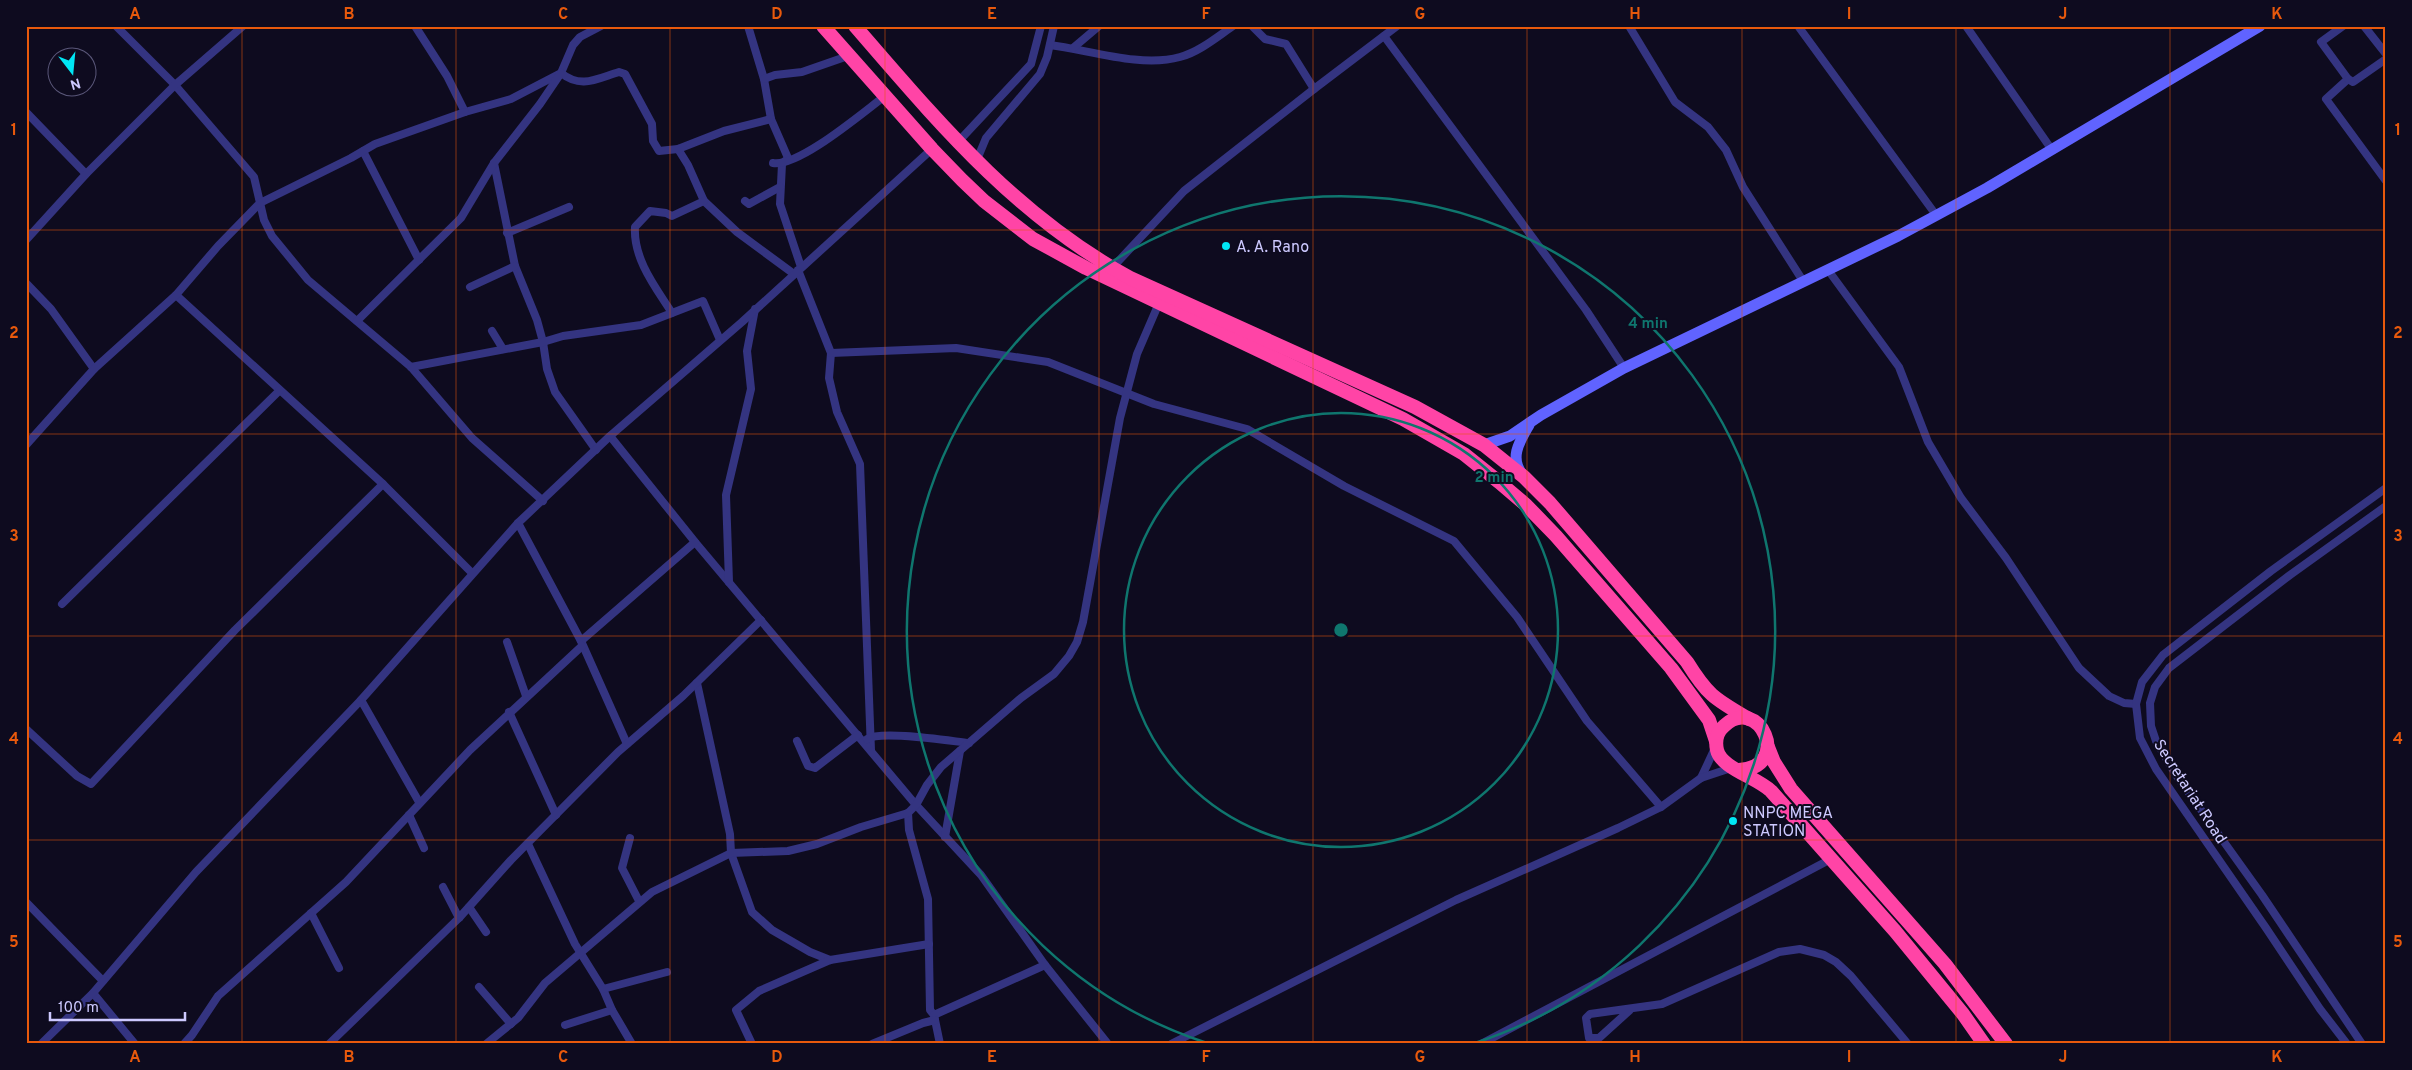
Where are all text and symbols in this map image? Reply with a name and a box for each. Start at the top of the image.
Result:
text: A [129,5,141,25]
text: B [343,5,355,25]
text: C [558,5,568,25]
text: D [771,5,783,25]
text: E [987,5,997,25]
text: F [1201,5,1211,25]
text: G [1415,5,1425,25]
text: H [1629,5,1641,25]
text: I [1847,5,1851,25]
text: J [2059,5,2067,25]
text: K [2271,5,2283,25]
north arrow [48,48,98,98]
text: N [68,73,82,93]
text: 1 [11,121,17,141]
text: 1 [2395,121,2401,141]
place label: A. A. Rano [1236,238,1309,258]
marker: A. A. Rano [1220,240,1232,252]
text: 4 min [1628,315,1668,334]
text: 2 [9,324,19,344]
text: 2 [2393,324,2403,344]
text: 2 min [1474,469,1514,488]
text: 3 [9,527,19,547]
text: 3 [2393,527,2403,547]
centre of rings [1332,621,1350,639]
text: 4 [9,730,19,750]
text: 4 [2393,730,2403,750]
street label: Secretariat Road [2148,736,2230,848]
place label: NNPC MEGA STATION [1743,804,1833,842]
marker: NNPC MEGA STATION [1727,815,1739,827]
text: 5 [9,933,19,953]
text: 5 [2393,933,2403,953]
scale bar [50,990,185,1022]
text: 100 m [58,999,99,1018]
text: A [129,1048,141,1068]
text: B [343,1048,355,1068]
text: C [558,1048,568,1068]
text: D [771,1048,783,1068]
text: E [987,1048,997,1068]
text: F [1201,1048,1211,1068]
text: G [1415,1048,1425,1068]
text: H [1629,1048,1641,1068]
text: I [1847,1048,1851,1068]
text: J [2059,1048,2067,1068]
text: K [2271,1048,2283,1068]

